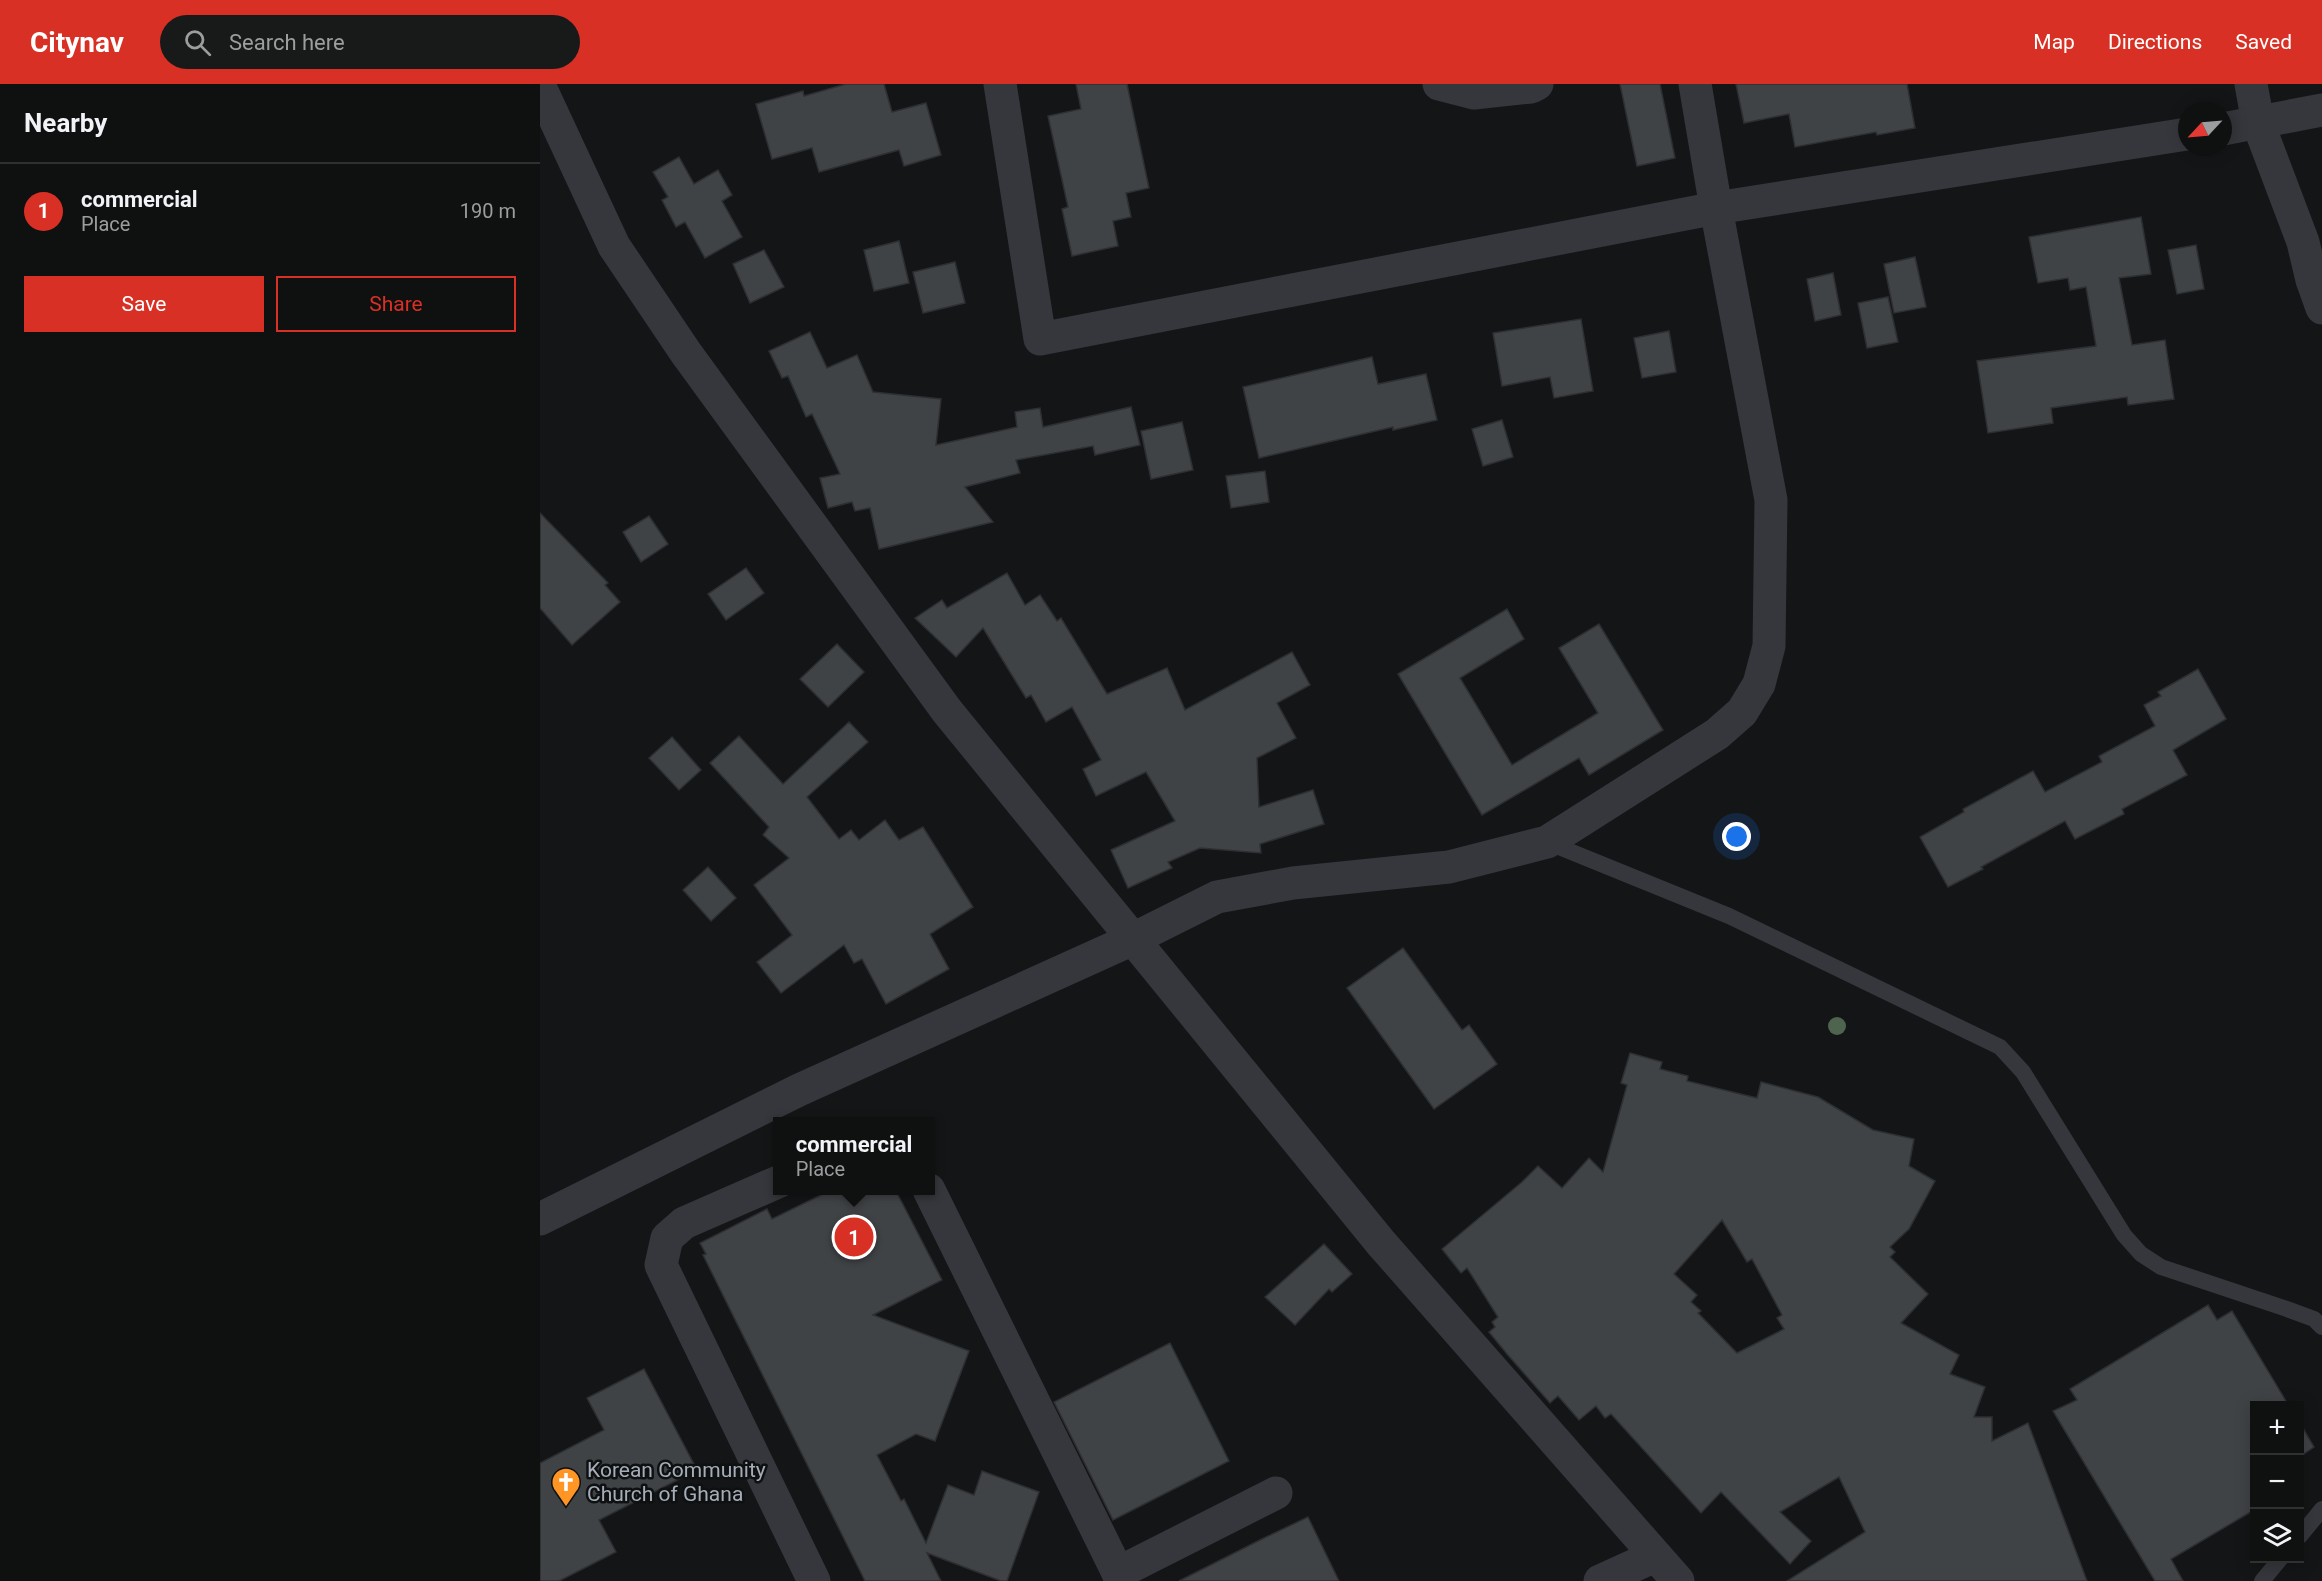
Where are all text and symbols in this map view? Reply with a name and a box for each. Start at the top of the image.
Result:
search box [160,15,580,69]
text: Citynav [30,26,124,59]
icon: search [181,26,214,59]
text: Search here [229,30,345,55]
text: Map [2033,30,2075,54]
text: Directions [2108,30,2202,54]
text: Saved [2235,30,2292,54]
north arrow [2178,102,2232,156]
text: Nearby [24,108,107,138]
text: commercial [81,187,198,212]
text: 1 [38,199,49,223]
text: 190 m [460,199,516,223]
text: Place [81,212,130,236]
button: Save [24,276,264,332]
button: Share [276,276,516,332]
your location [1722,822,1751,851]
popup [773,1117,935,1195]
text: commercial [796,1132,912,1157]
text: Place [796,1157,845,1181]
pin: 1 [834,1214,874,1260]
map controls [2250,1401,2304,1563]
button: + [2250,1401,2304,1455]
button: − [2250,1455,2304,1509]
place label: Korean Community Church of Ghana [587,1458,766,1506]
church icon: Korean Community Church of Ghana [550,1466,582,1508]
button: layers [2250,1509,2304,1563]

